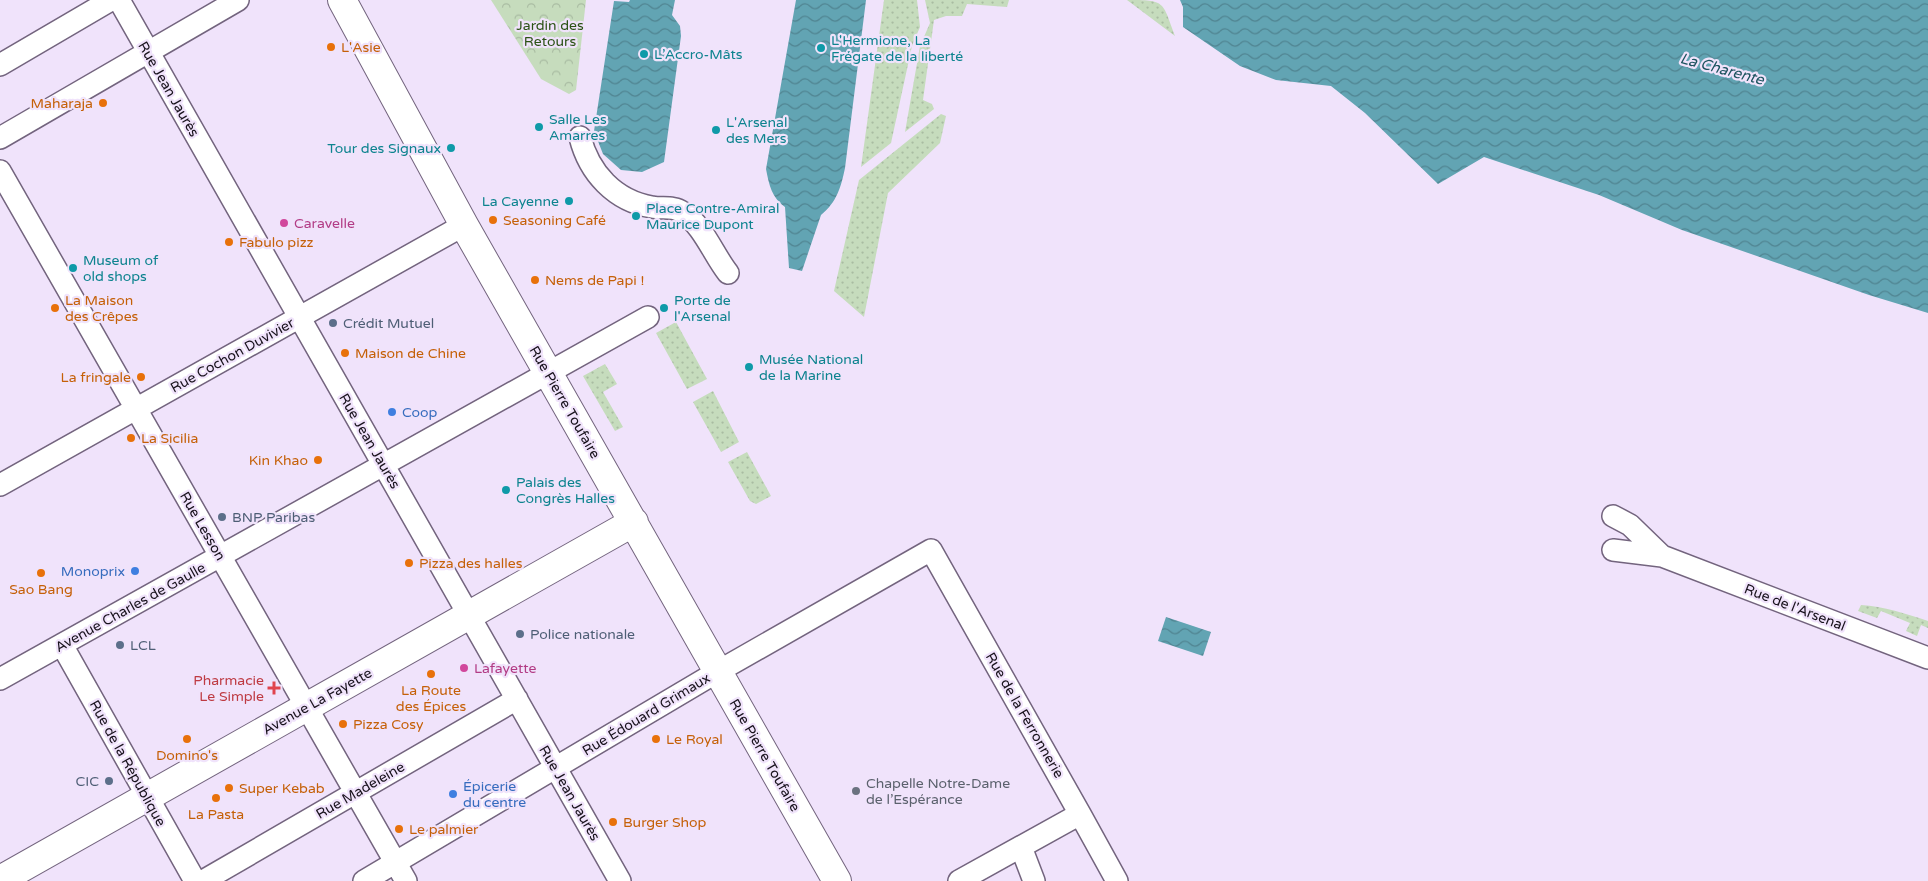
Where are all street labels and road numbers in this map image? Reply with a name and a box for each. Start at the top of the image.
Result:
street label: Rue Jean Jaurès [134,39,203,140]
street label: Rue Cochon Duvivier [167,314,298,397]
street label: Rue Pierre Toufaire [525,343,604,462]
street label: Rue Jean Jaurès [335,391,404,492]
street label: Rue Lesson [176,489,229,564]
street label: Avenue Charles de Gaulle [52,559,208,656]
street label: Rue de l'Arsenal [1742,580,1848,635]
street label: Rue de la Ferronnerie [982,649,1067,781]
street label: Avenue La Fayette [260,664,375,739]
street label: Rue Édouard Grimaux [579,669,713,759]
street label: Rue Pierre Toufaire [725,696,804,815]
street label: Rue de la République [86,697,169,829]
street label: Rue Jean Jaurès [535,743,604,844]
street label: Rue Madeleine [313,758,408,823]

